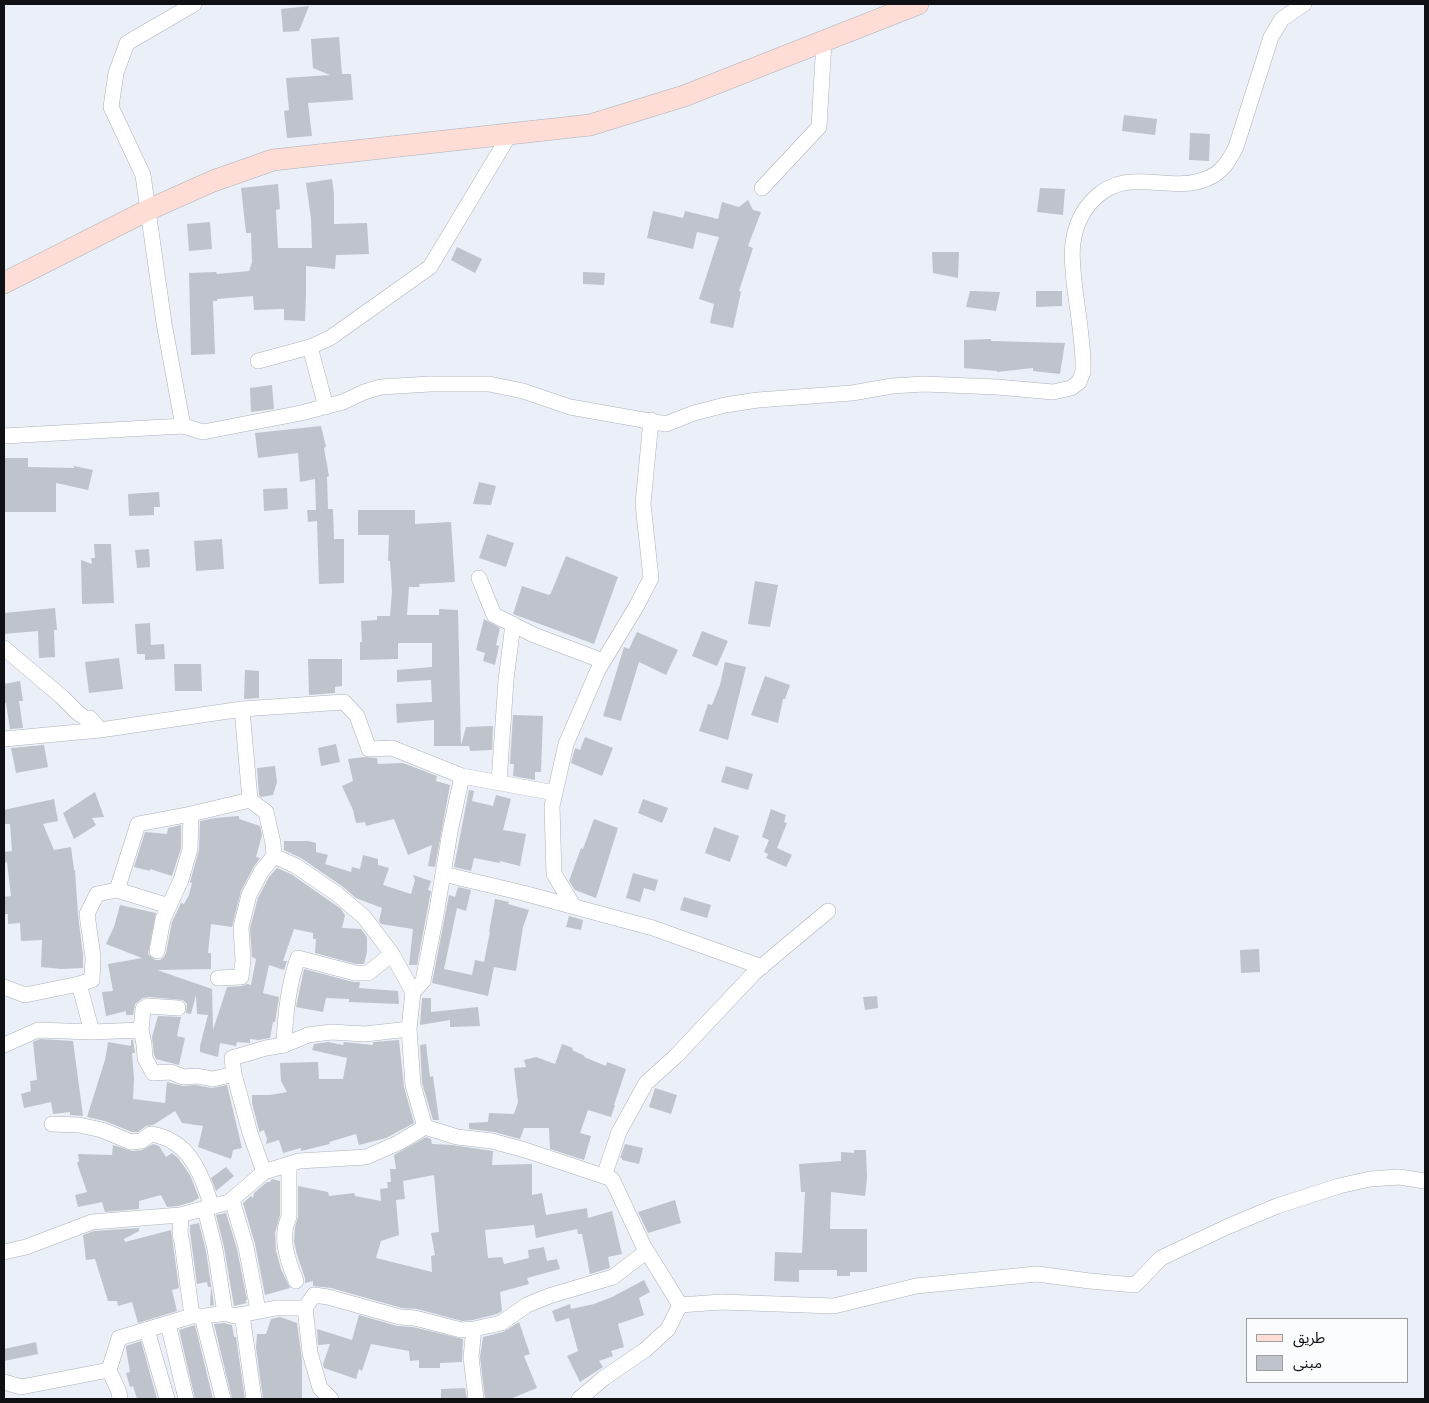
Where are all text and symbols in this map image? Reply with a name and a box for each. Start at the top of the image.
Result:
legend [1246,1318,1409,1383]
text: طريق [1293,1328,1325,1346]
text: مبنى [1293,1353,1322,1371]

